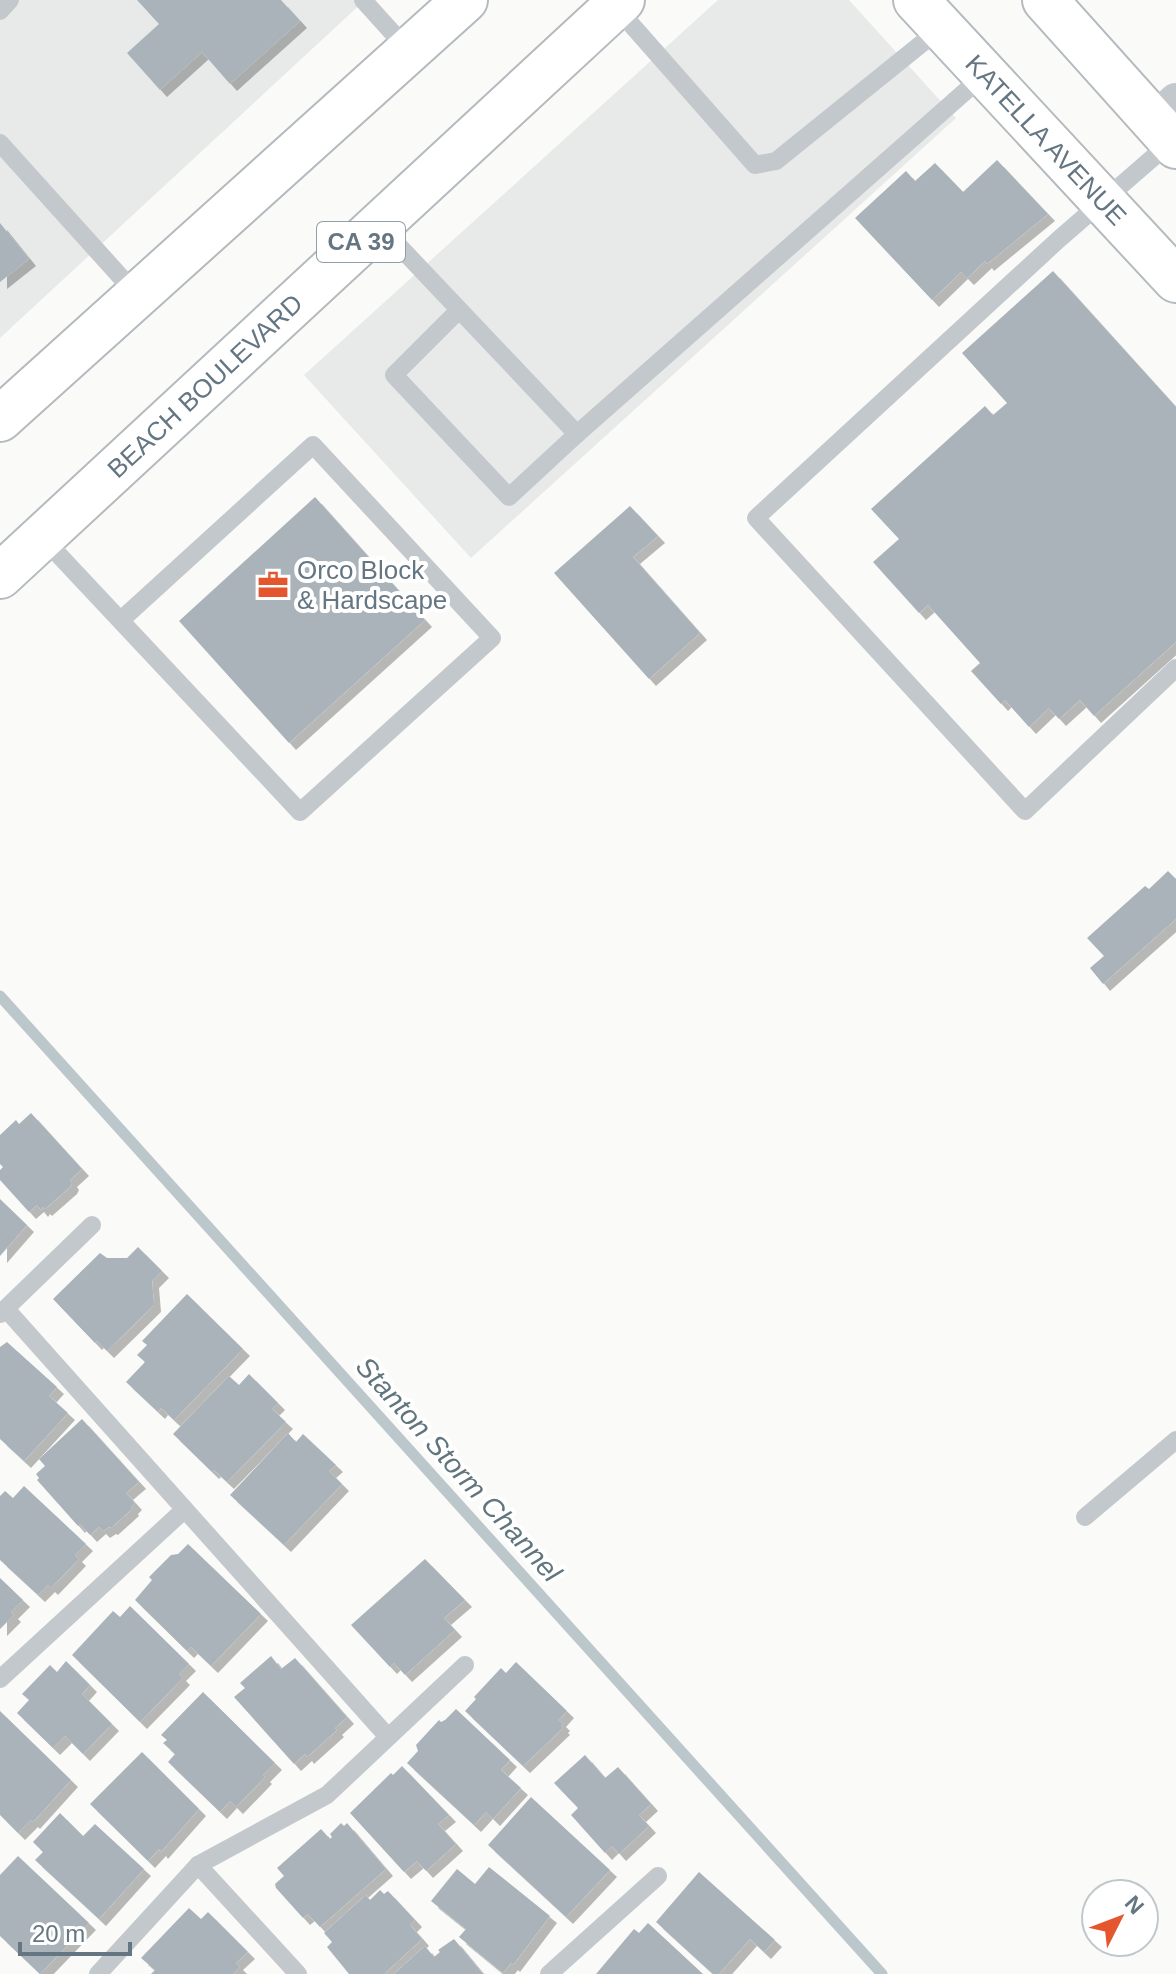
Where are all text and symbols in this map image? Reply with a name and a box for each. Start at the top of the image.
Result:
street label: KATELLA AVENUE [959,49,1133,231]
road number: CA 39 [317,222,405,262]
street label: BEACH BOULEVARD [101,288,309,484]
place label: Orco Block & Hardscape [297,555,447,615]
office icon: Orco Block & Hardscape [256,568,290,602]
water label: Stanton Storm Channel [350,1351,568,1588]
north arrow [1080,1878,1160,1958]
text: N [1120,1891,1149,1919]
scale bar [20,1906,130,1956]
text: 20 m [32,1920,85,1947]

